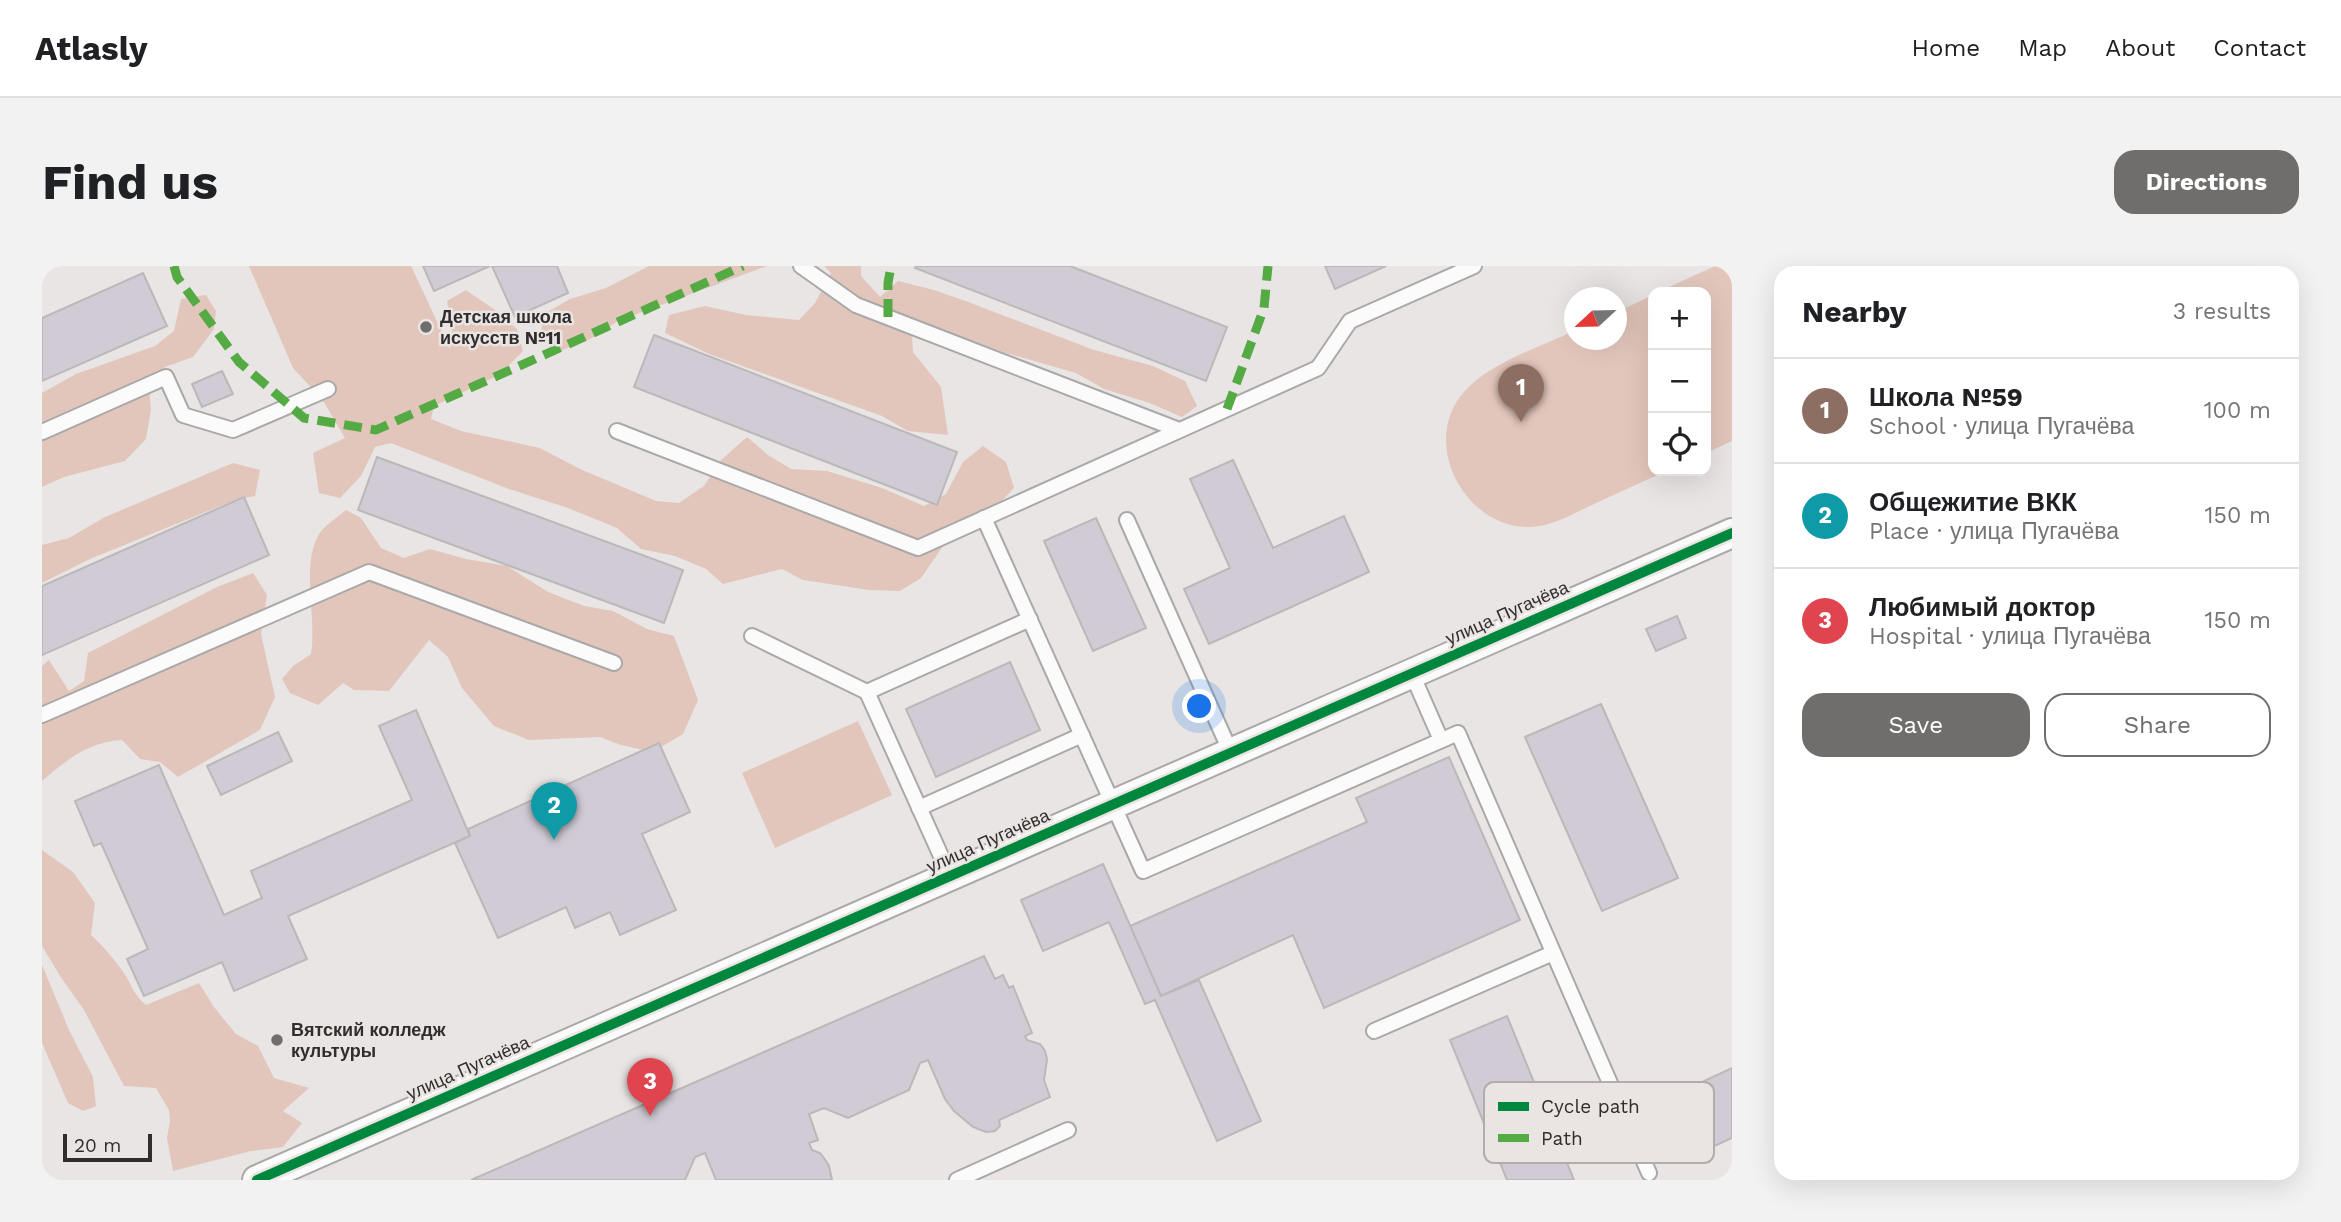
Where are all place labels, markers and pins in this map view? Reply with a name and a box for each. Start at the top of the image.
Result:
place label: Детская школа искусств №11 [440,306,573,348]
marker: Детская школа искусств №11 [418,319,434,335]
pin: 1 [1498,364,1544,422]
pin: 2 [531,782,577,840]
place label: Вятский колледж культуры [291,1019,446,1061]
marker: Вятский колледж культуры [269,1032,285,1048]
pin: 3 [627,1058,673,1116]

